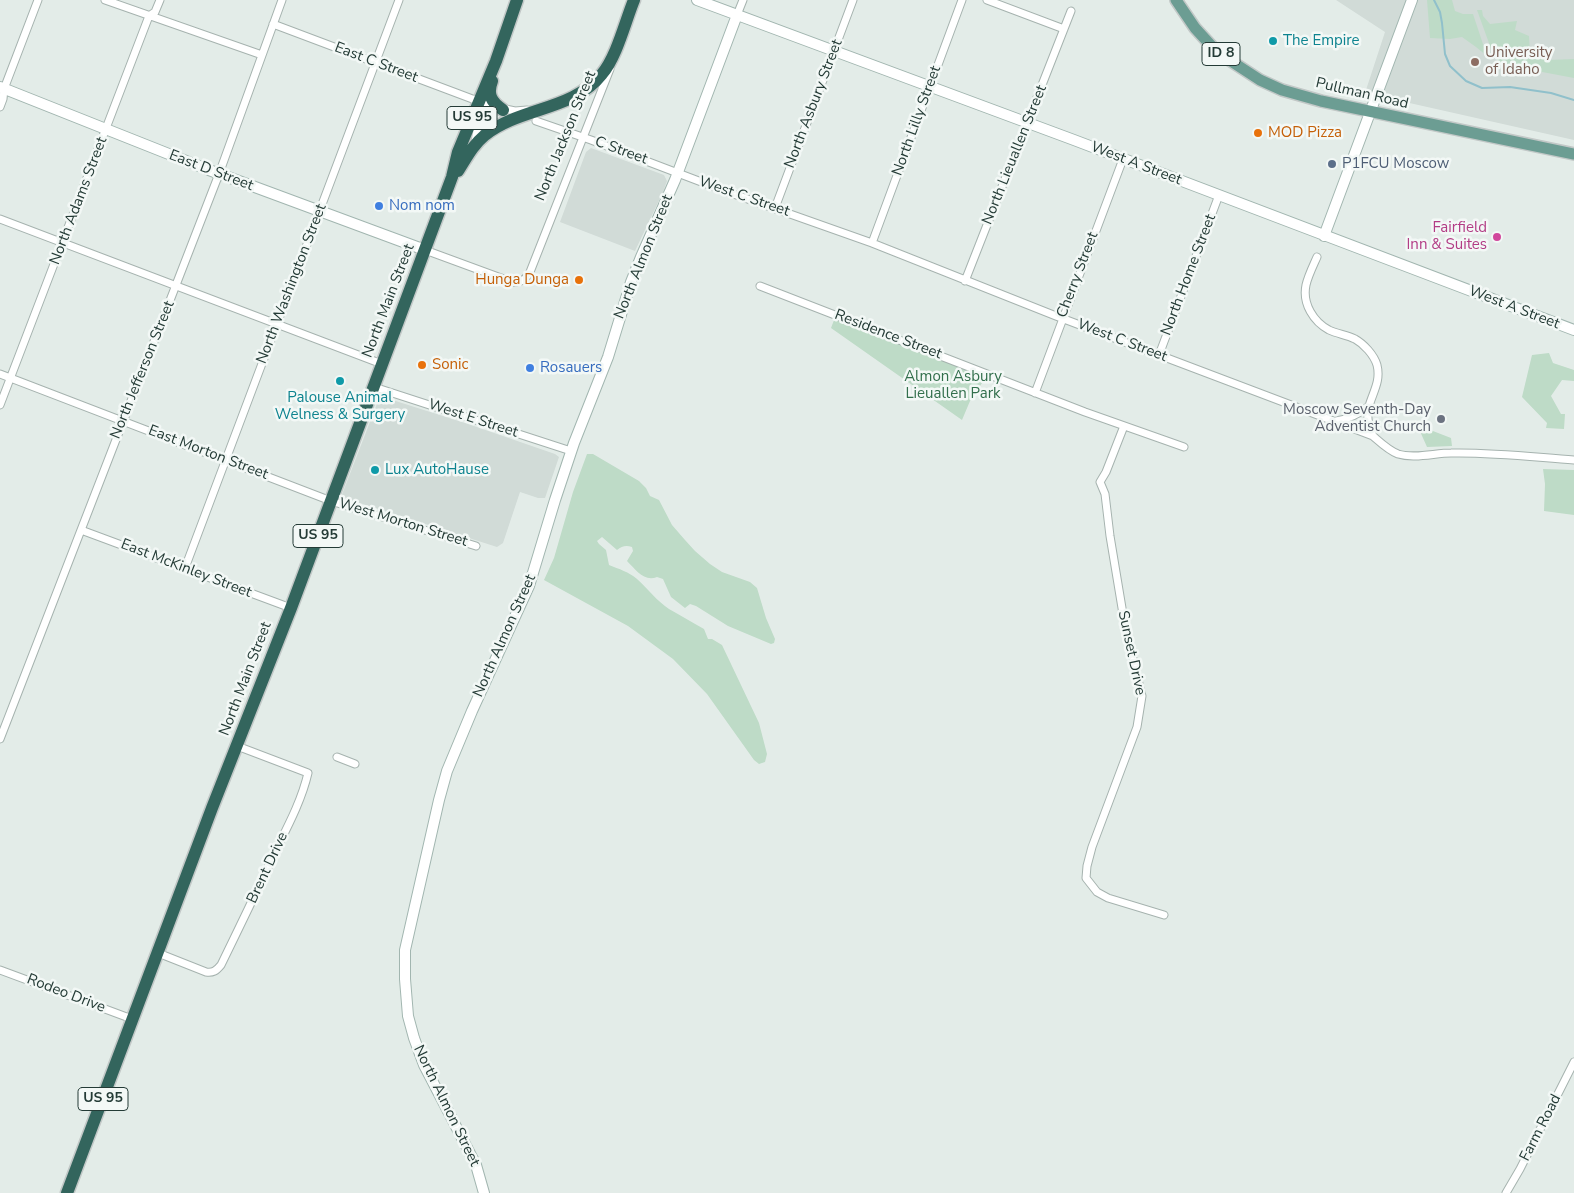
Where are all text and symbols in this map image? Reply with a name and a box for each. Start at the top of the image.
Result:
place label: The Empire [1283,32,1359,50]
marker: The Empire [1267,35,1279,47]
street label: North Asbury Street [781,37,847,171]
street label: East C Street [332,39,420,87]
road number: ID 8 [1202,42,1240,66]
place label: University of Idaho [1485,44,1553,79]
marker: University of Idaho [1469,56,1481,68]
street label: North Lilly Street [889,64,945,178]
street label: North Jackson Street [532,68,600,204]
street label: Pullman Road [1314,75,1410,113]
street label: North Lieuallen Street [979,83,1051,227]
road number: US 95 [447,106,497,130]
place label: MOD Pizza [1268,124,1342,142]
marker: MOD Pizza [1252,127,1264,139]
street label: C Street [592,133,650,169]
street label: North Adams Street [46,135,112,267]
street label: West A Street [1088,138,1184,190]
street label: East D Street [166,147,256,195]
place label: P1FCU Moscow [1342,155,1449,173]
marker: P1FCU Moscow [1326,158,1338,170]
street label: West C Street [696,173,792,221]
street label: North Almon Street [611,192,677,322]
place label: Nom nom [389,197,455,215]
marker: Nom nom [373,200,385,212]
street label: North Washington Street [253,202,331,366]
street label: North Home Street [1158,212,1220,338]
place label: Fairfield Inn & Suites [1407,219,1487,254]
street label: Cherry Street [1053,230,1103,320]
marker: Fairfield Inn & Suites [1491,231,1503,243]
street label: North Main Street [359,242,419,360]
place label: Hunga Dunga [475,271,569,289]
marker: Hunga Dunga [573,274,585,286]
street label: West A Street [1466,282,1562,334]
street label: North Jefferson Street [107,298,179,442]
street label: Residence Street [832,306,944,364]
street label: West C Street [1075,316,1169,366]
place label: Sonic [432,356,469,374]
marker: Sonic [416,359,428,371]
place label: Rosauers [540,359,602,377]
marker: Rosauers [524,362,536,374]
park label: Almon Asbury Lieuallen Park [904,368,1002,403]
marker: Palouse Animal Welness & Surgery [334,375,346,387]
place label: Palouse Animal Welness & Surgery [275,389,405,424]
street label: West E Street [426,396,520,442]
place label: Moscow Seventh-Day Adventist Church [1283,401,1431,436]
marker: Moscow Seventh-Day Adventist Church [1435,413,1447,425]
street label: East Morton Street [146,422,270,484]
place label: Lux AutoHause [385,461,489,479]
marker: Lux AutoHause [369,464,381,476]
street label: West Morton Street [336,495,470,551]
road number: US 95 [293,524,343,548]
street label: East McKinley Street [118,536,254,602]
street label: North Almon Street [470,572,540,700]
street label: Sunset Drive [1113,609,1149,697]
street label: North Main Street [216,620,276,738]
street label: Brent Drive [244,829,292,907]
street label: Rodeo Drive [24,971,108,1017]
street label: North Almon Street [409,1042,483,1170]
road number: US 95 [78,1088,128,1110]
street label: Farm Road [1516,1091,1566,1165]

